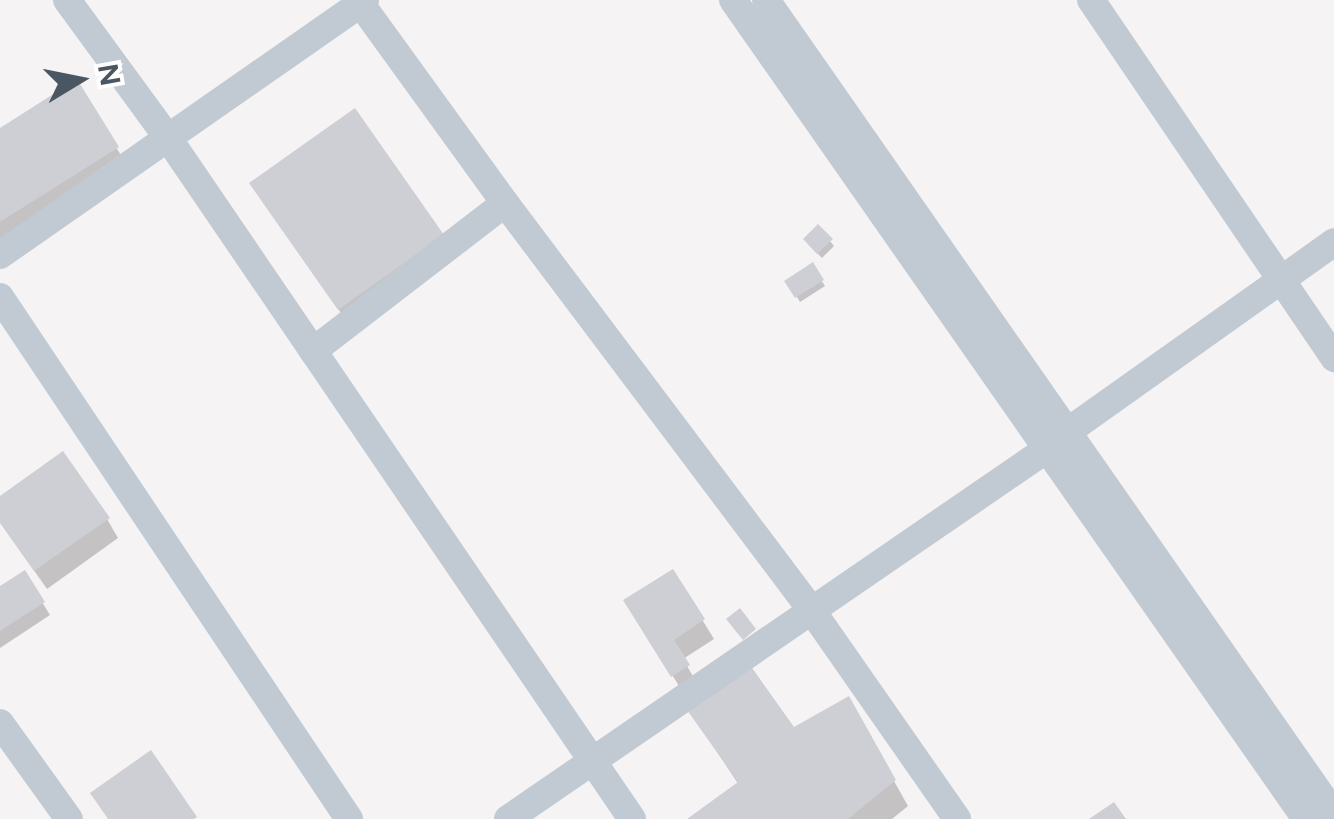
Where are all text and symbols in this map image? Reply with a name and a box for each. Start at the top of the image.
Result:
north arrow [30,30,130,130]
text: N [91,61,128,88]

